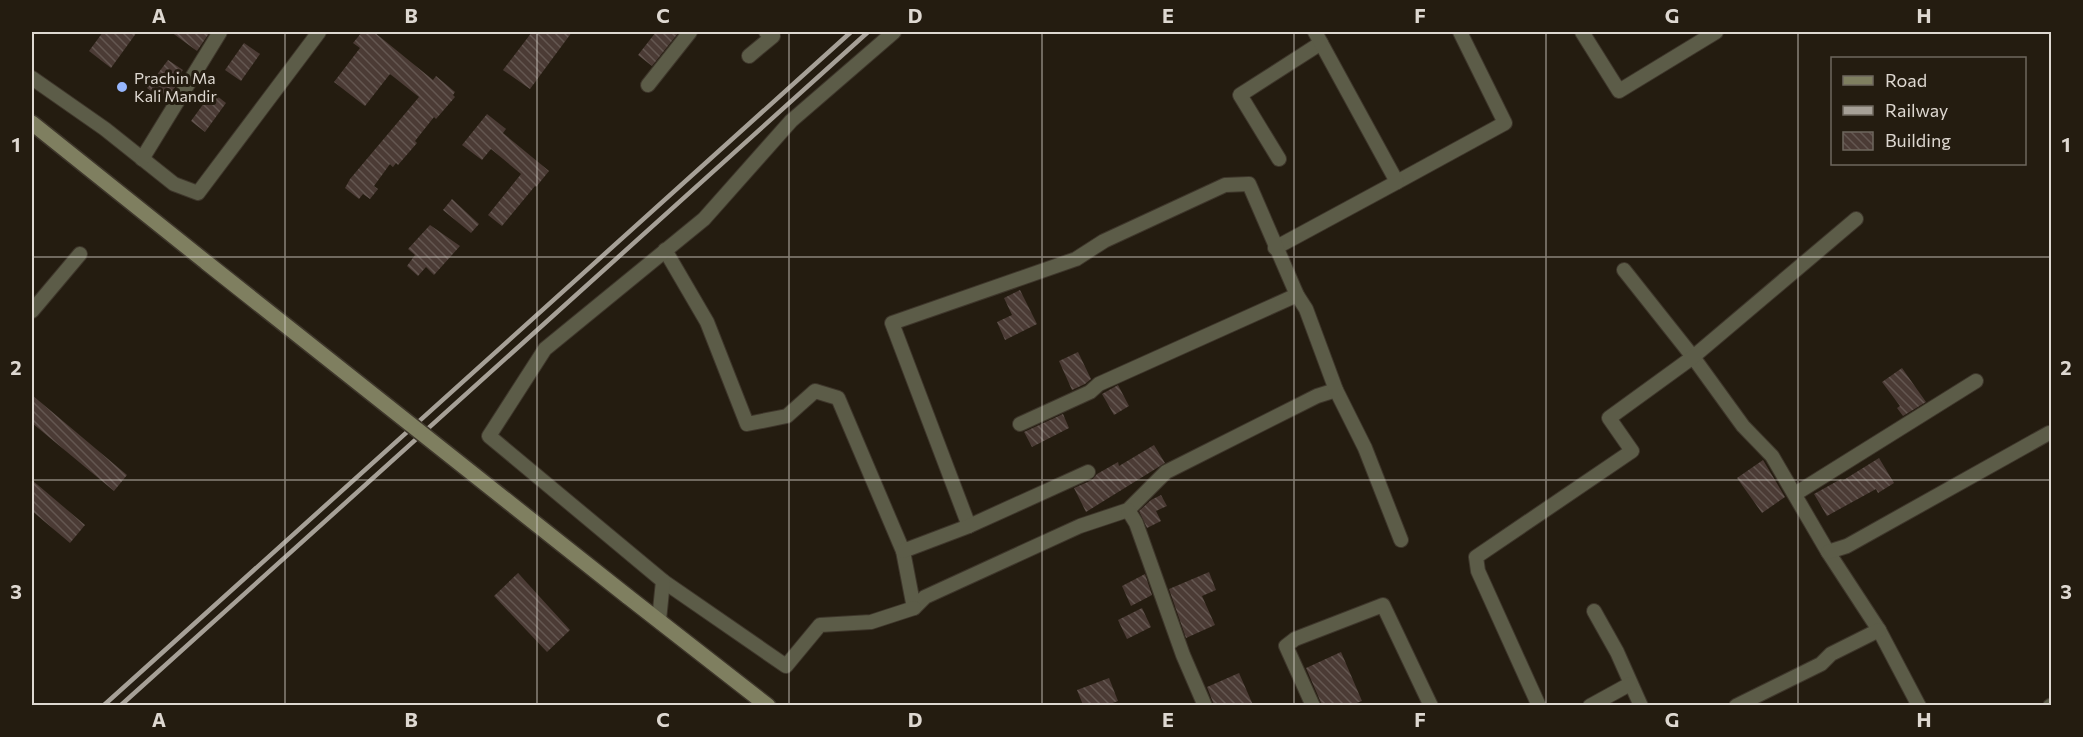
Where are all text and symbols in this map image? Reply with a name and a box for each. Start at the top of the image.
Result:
text: A [152,3,166,27]
text: B [404,3,418,27]
text: C [656,3,670,27]
text: D [908,3,922,27]
text: E [1162,3,1174,27]
text: F [1414,3,1426,27]
text: G [1665,3,1679,27]
text: H [1917,3,1932,27]
legend [1831,57,2026,165]
place label: Prachin Ma Kali Mandir [134,68,217,105]
text: Road [1885,69,1927,91]
marker: Prachin Ma Kali Mandir [115,80,129,94]
text: Railway [1885,99,1948,121]
text: Building [1885,129,1951,151]
text: 1 [11,132,21,156]
text: 1 [2061,132,2071,156]
text: 2 [10,355,22,379]
text: 2 [2060,355,2072,379]
text: 3 [10,579,22,603]
text: 3 [2060,579,2072,603]
text: A [152,707,166,731]
text: B [404,707,418,731]
text: C [656,707,670,731]
text: D [908,707,922,731]
text: E [1162,707,1174,731]
text: F [1414,707,1426,731]
text: G [1665,707,1679,731]
text: H [1917,707,1932,731]

